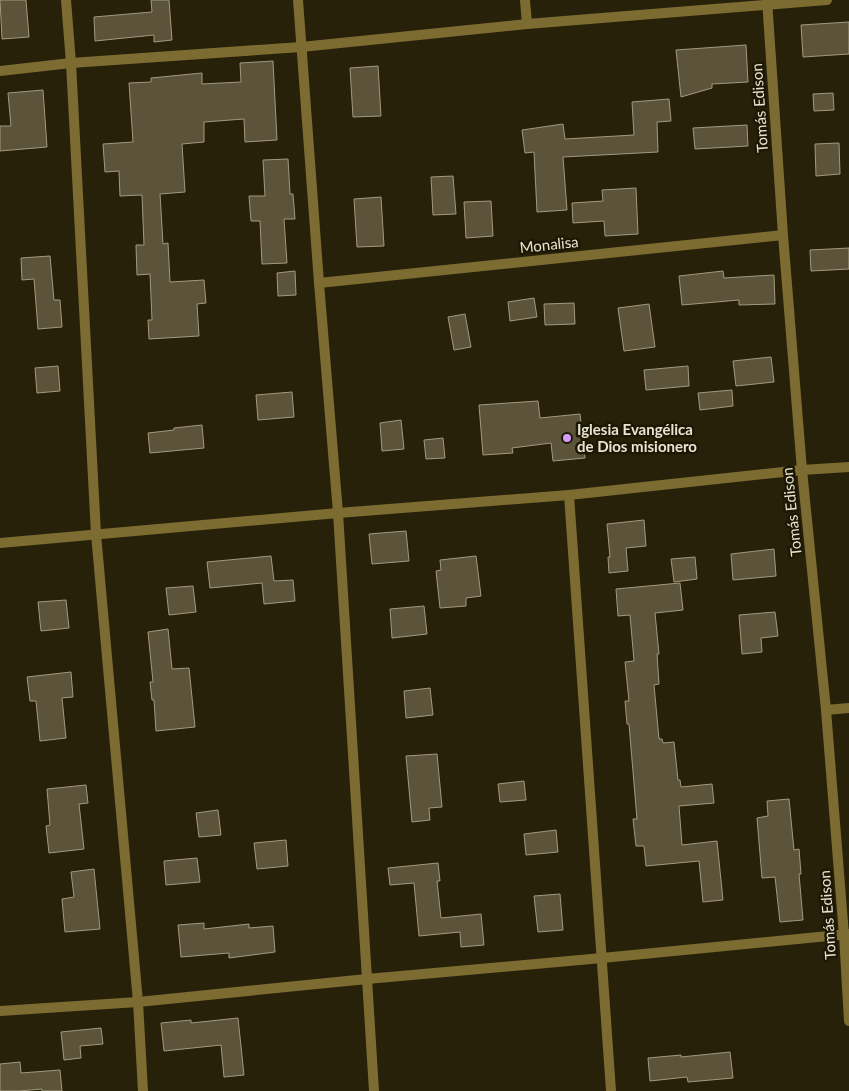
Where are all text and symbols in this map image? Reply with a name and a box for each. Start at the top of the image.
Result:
street label: Tomás Edison [747,63,771,153]
street label: Monalisa [519,232,579,256]
place label: Iglesia Evangélica de Dios misionero [577,420,697,455]
marker: Iglesia Evangélica de Dios misionero [561,432,573,444]
street label: Tomás Edison [777,467,805,557]
street label: Tomás Edison [815,870,839,960]

